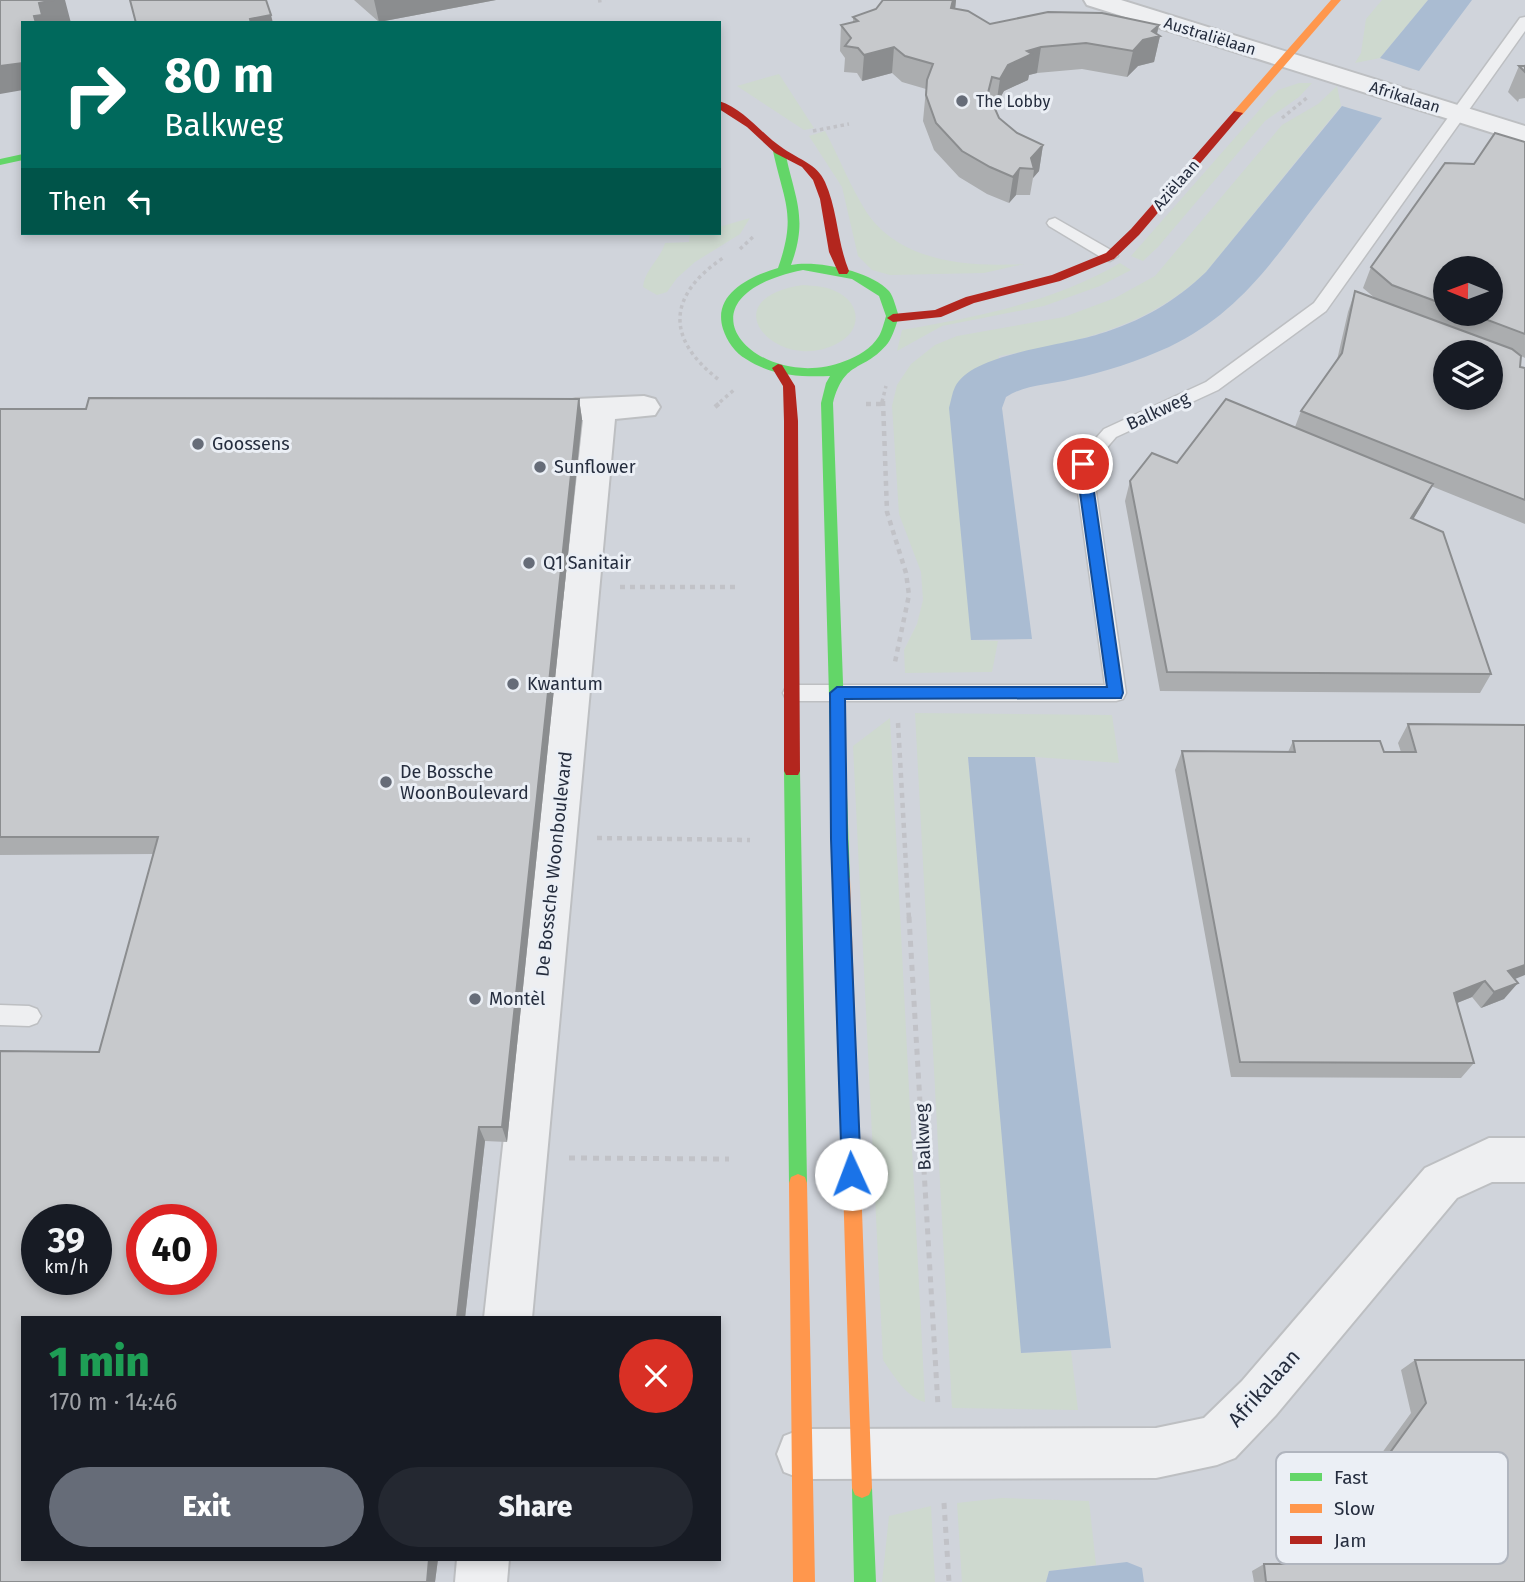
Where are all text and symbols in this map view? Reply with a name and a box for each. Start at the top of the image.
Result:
street label: Australiëlaan [1162,13,1258,59]
text: 80 m [164,46,274,105]
icon: right [49,49,140,140]
street label: Afrikalaan [1367,77,1443,117]
place label: The Lobby [976,92,1050,111]
marker: The Lobby [954,93,970,109]
text: Balkweg [164,106,283,144]
street label: Aziëlaan [1149,156,1203,214]
icon: left [121,182,159,220]
text: Then [49,186,107,217]
north arrow [1433,256,1503,326]
map controls [1433,256,1503,410]
button: layers [1433,340,1503,410]
street label: Balkweg [1123,387,1194,435]
place label: Goossens [212,433,290,455]
pin [1053,434,1113,494]
marker: Goossens [190,436,206,452]
icon: arrive [1064,445,1102,483]
place label: Sunflower [554,456,636,478]
marker: Sunflower [532,459,548,475]
place label: Q1 Sanitair [543,552,631,574]
marker: Q1 Sanitair [521,555,537,571]
place label: Kwantum [527,673,603,695]
marker: Kwantum [505,676,521,692]
street label: De Bossche Woonboulevard [531,750,577,978]
place label: De Bossche WoonBoulevard [400,761,529,804]
marker: De Bossche WoonBoulevard [378,774,394,790]
place label: Montèl [489,988,545,1010]
marker: Montèl [467,991,483,1007]
street label: Balkweg [910,1102,936,1171]
position arrow [814,1137,888,1211]
speed limit sign: 40 [126,1204,217,1295]
text: 39 [48,1219,85,1261]
text: km/h [44,1256,89,1278]
text: 1 min [49,1337,150,1387]
button: close [619,1339,693,1413]
street label: Afrikalaan [1222,1344,1306,1432]
text: 170 m · 14:46 [49,1388,177,1416]
legend [1276,1452,1508,1564]
text: Fast [1334,1466,1368,1489]
button: Exit [49,1467,364,1547]
button: Share [378,1467,693,1547]
text: Slow [1334,1497,1375,1520]
text: Jam [1334,1529,1366,1552]

